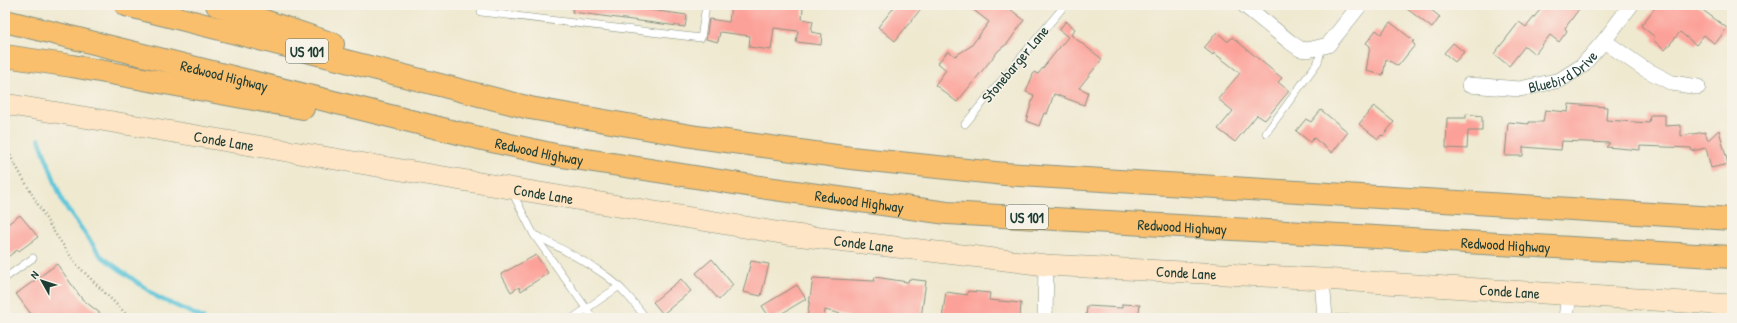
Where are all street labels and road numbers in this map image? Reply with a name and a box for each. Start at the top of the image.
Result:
street label: Stonebarger Lane [976,21,1054,107]
road number: US 101 [286,39,328,63]
street label: Bluebird Drive [1526,46,1602,97]
street label: Redwood Highway [178,54,270,96]
street label: Conde Lane [192,125,256,156]
street label: Redwood Highway [493,132,585,170]
street label: Conde Lane [512,178,575,209]
street label: Redwood Highway [814,184,905,217]
road number: US 101 [1006,205,1048,229]
street label: Redwood Highway [1137,213,1228,239]
street label: Conde Lane [832,229,895,257]
street label: Redwood Highway [1460,231,1551,257]
street label: Conde Lane [1155,260,1217,284]
street label: Conde Lane [1479,279,1541,303]

